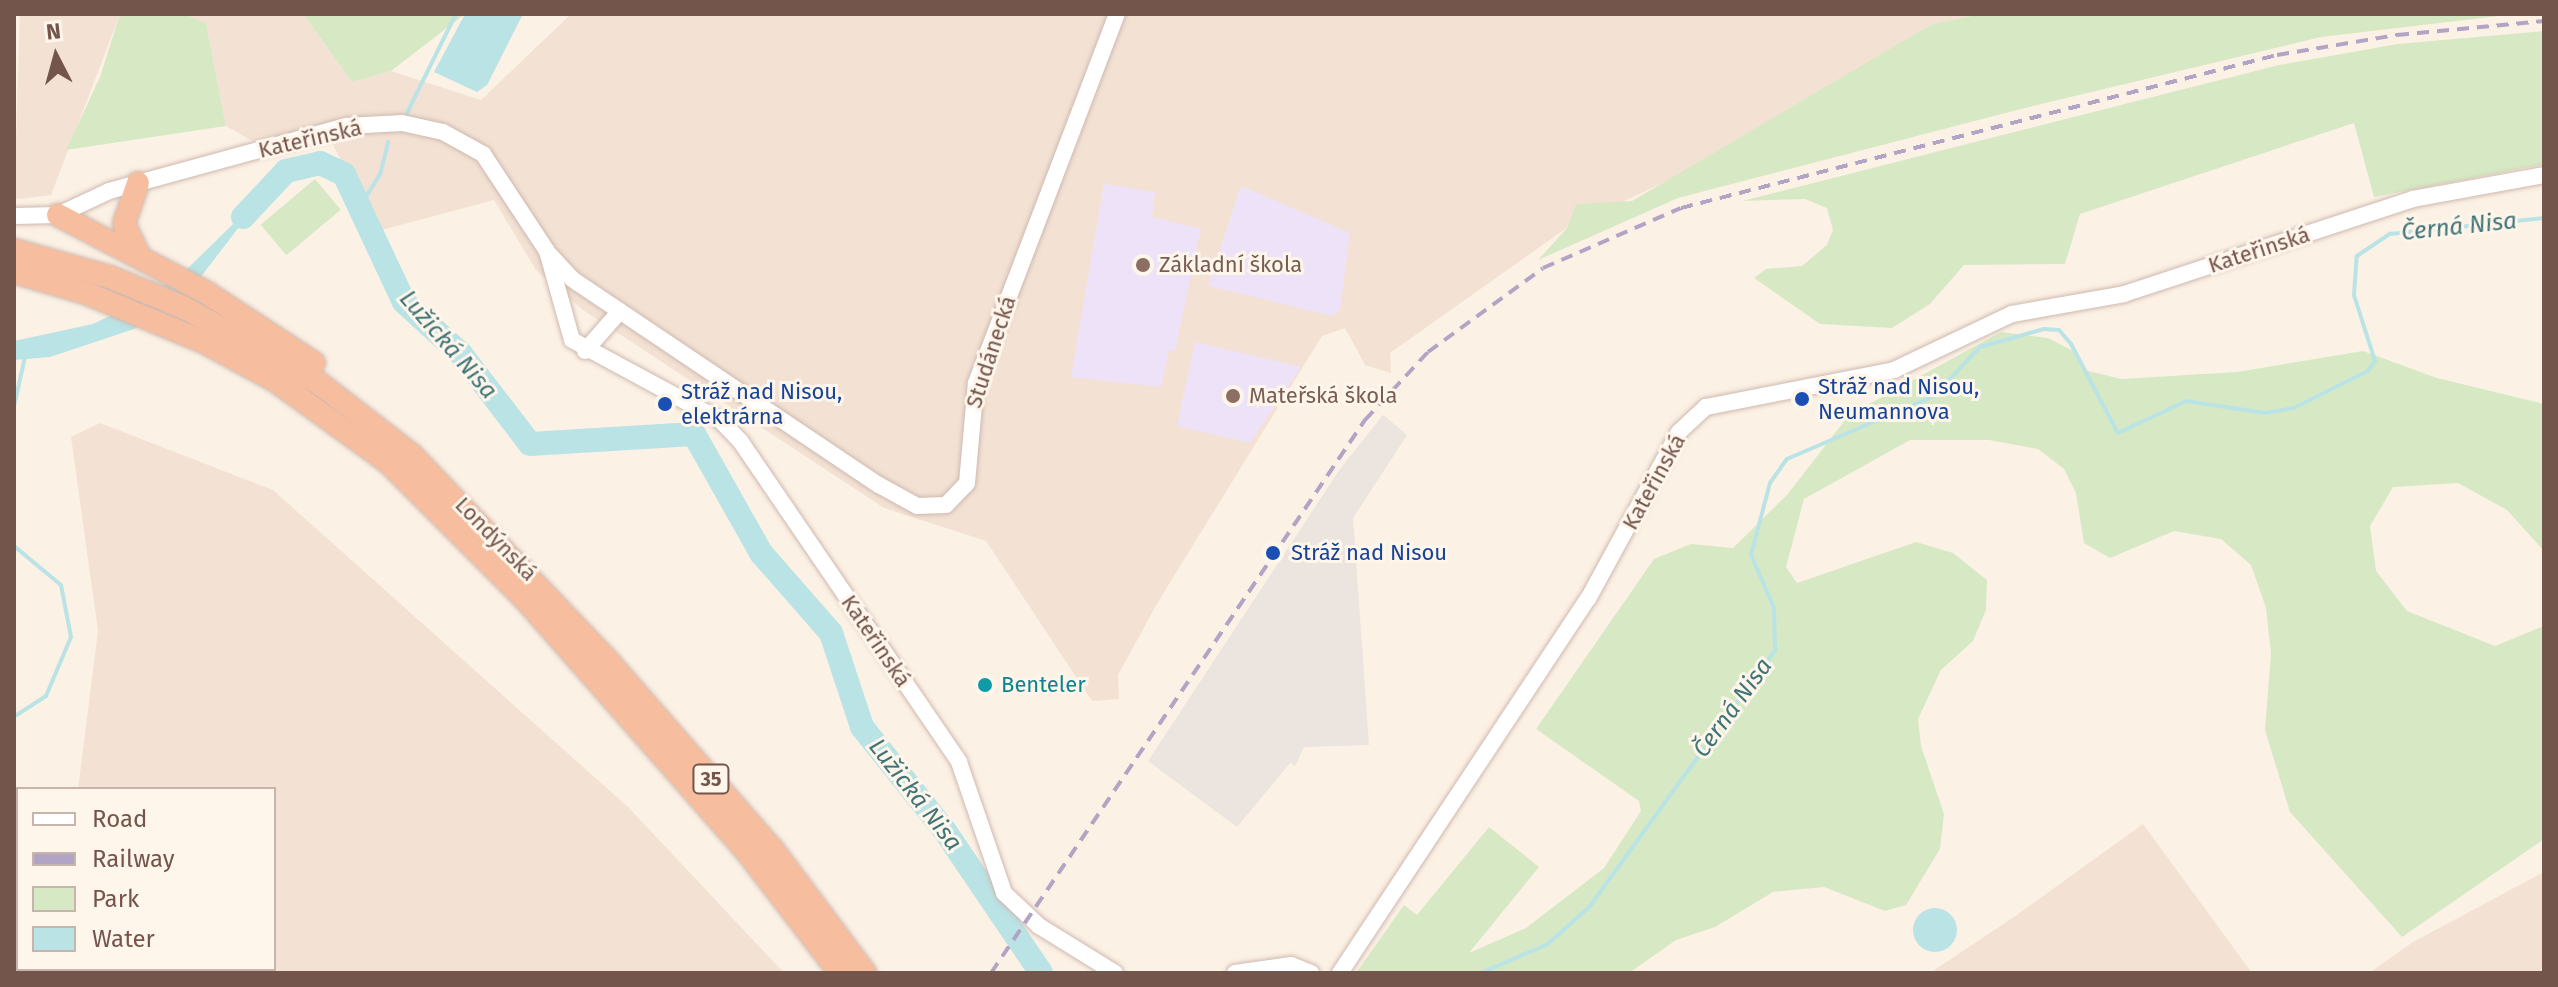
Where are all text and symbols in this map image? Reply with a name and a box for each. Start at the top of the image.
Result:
north arrow [16,16,96,96]
text: N [45,17,62,46]
street label: Kateřinská [256,114,364,164]
water label: Černá Nisa [2400,207,2518,247]
street label: Kateřinská [2205,221,2313,279]
place label: Základní škola [1159,252,1302,278]
marker: Základní škola [1134,256,1152,274]
water label: Lužická Nisa [393,285,503,405]
street label: Studánecká [960,293,1022,411]
place label: Stráž nad Nisou, Neumannova [1818,373,1979,424]
place label: Stráž nad Nisou, elektrárna [681,378,842,430]
place label: Mateřská škola [1249,383,1397,409]
marker: Mateřská škola [1224,387,1242,405]
marker: Stráž nad Nisou, Neumannova [1793,390,1811,408]
marker: Stráž nad Nisou, elektrárna [656,395,674,413]
street label: Kateřinská [1617,430,1691,534]
street label: Londýnská [450,492,542,586]
place label: Stráž nad Nisou [1291,540,1447,566]
marker: Stráž nad Nisou [1262,542,1284,564]
street label: Kateřinská [836,590,916,692]
water label: Černá Nisa [1687,653,1779,763]
place label: Benteler [1001,672,1086,698]
marker: Benteler [976,676,994,694]
water label: Lužická Nisa [862,733,968,857]
road number: 35 [691,763,731,795]
legend [16,787,276,971]
text: Road [92,805,147,833]
text: Railway [92,845,175,873]
text: Park [92,885,139,913]
text: Water [92,925,155,953]

